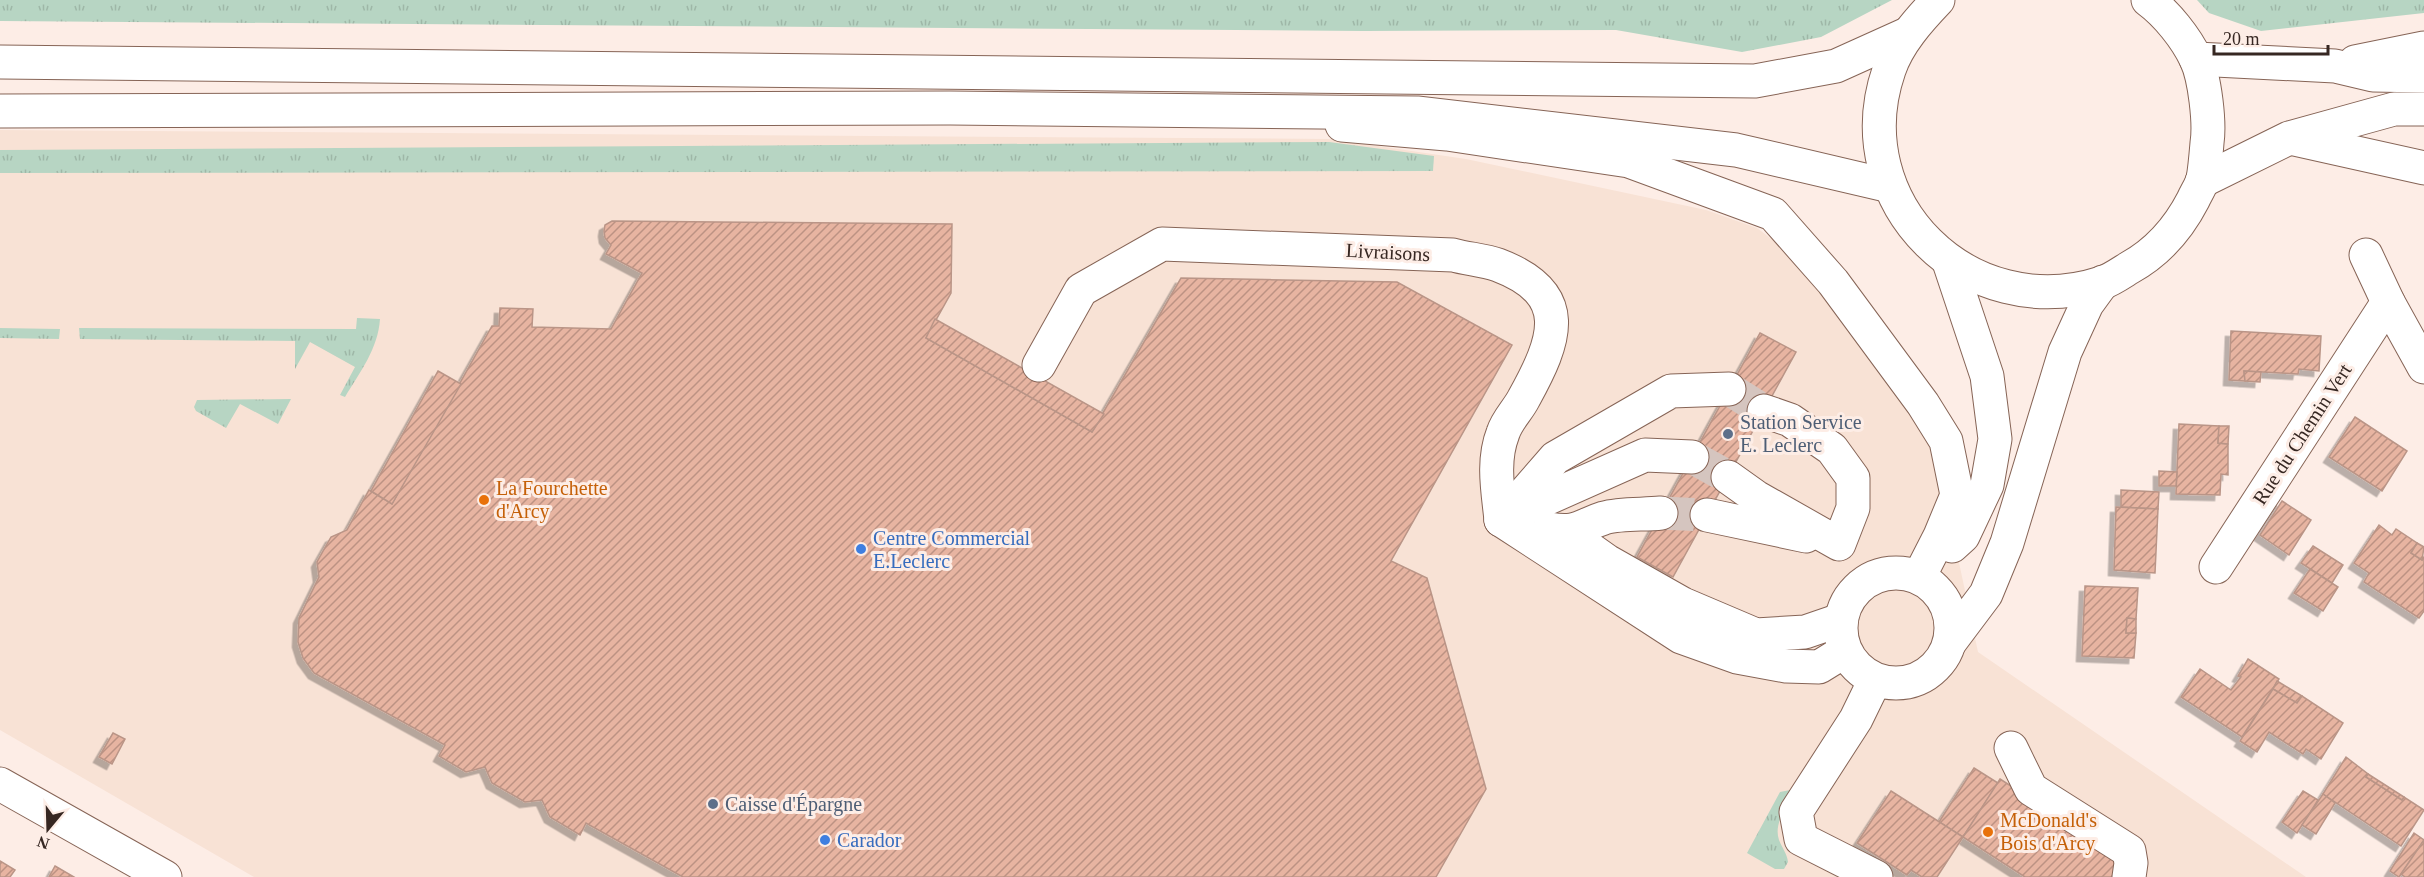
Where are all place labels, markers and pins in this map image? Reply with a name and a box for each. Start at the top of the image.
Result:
place label: Station Service E. Leclerc [1740,411,1862,456]
marker: Station Service E. Leclerc [1721,427,1735,441]
place label: La Fourchette d'Arcy [496,477,608,523]
marker: La Fourchette d'Arcy [477,493,491,507]
place label: Centre Commercial E.Leclerc [873,527,1031,572]
marker: Centre Commercial E.Leclerc [854,542,868,556]
place label: Caisse d'Épargne [725,793,862,816]
marker: Caisse d'Épargne [706,797,720,811]
place label: McDonald's Bois d'Arcy [2000,809,2097,855]
marker: McDonald's Bois d'Arcy [1981,825,1995,839]
place label: Carador [837,829,902,851]
marker: Carador [818,833,832,847]

